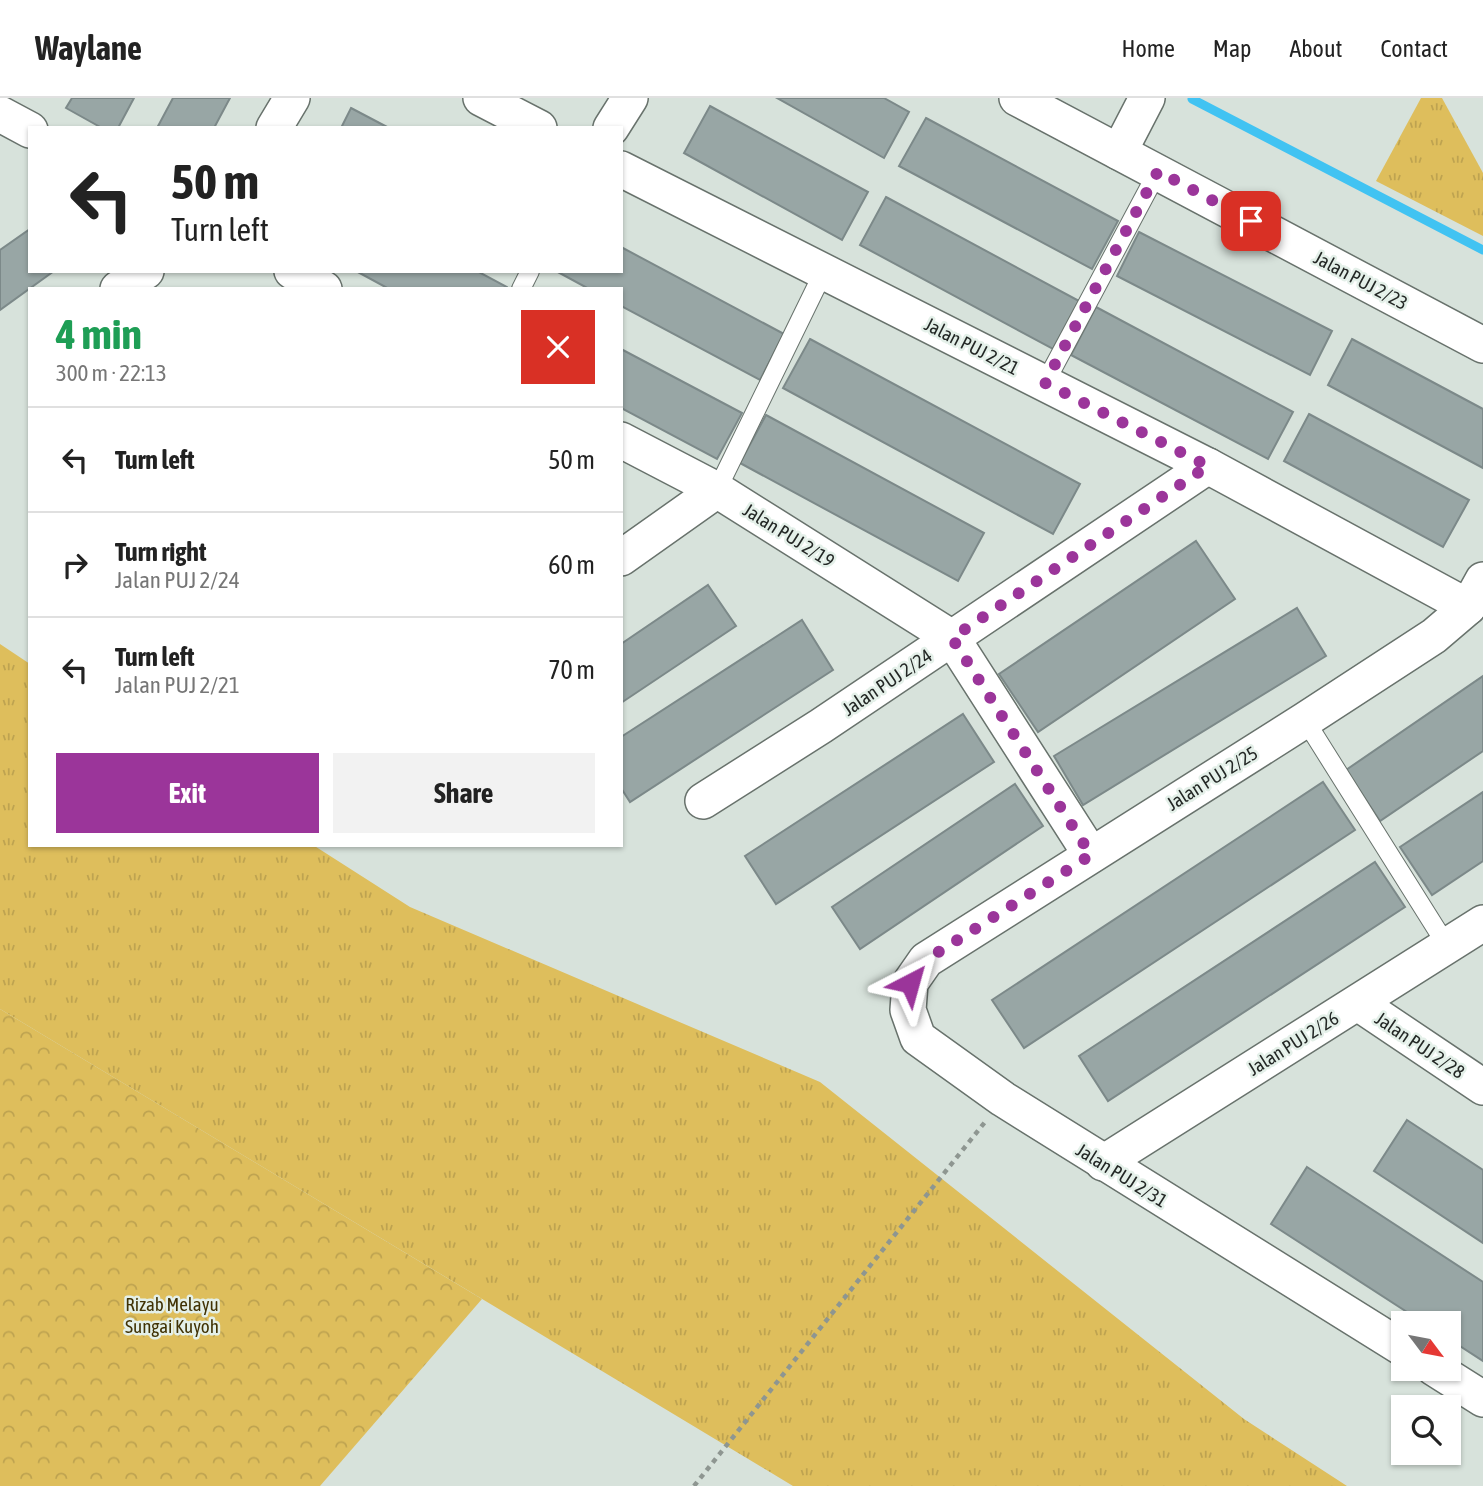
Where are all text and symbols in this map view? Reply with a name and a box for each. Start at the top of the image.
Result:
text: Waylane [35,29,142,67]
text: Home [1121,35,1175,62]
text: Map [1213,35,1251,62]
text: About [1289,35,1342,62]
text: Contact [1380,35,1448,62]
text: 50 m [171,153,259,209]
icon: left [56,154,147,245]
pin [1221,191,1281,251]
icon: arrive [1232,202,1270,240]
text: Turn left [171,211,269,248]
street label: Jalan PUJ 2/23 [1310,246,1412,314]
text: 4 min [56,310,142,358]
button: close [521,310,595,384]
street label: Jalan PUJ 2/21 [921,313,1023,379]
text: 300 m · 22:13 [56,360,167,386]
icon: left [56,441,94,479]
text: Turn left [115,445,195,475]
text: 50 m [548,445,595,475]
street label: Jalan PUJ 2/19 [739,498,839,572]
text: Turn right [115,537,206,567]
icon: right [56,546,94,584]
text: 60 m [548,550,595,580]
text: Jalan PUJ 2/24 [115,567,240,593]
text: Turn left [115,642,195,672]
street label: Jalan PUJ 2/24 [838,644,936,720]
icon: left [56,651,94,689]
text: 70 m [548,655,595,685]
text: Jalan PUJ 2/21 [115,672,240,698]
street label: Jalan PUJ 2/25 [1162,741,1262,815]
button: Exit [56,753,319,833]
button: Share [333,753,595,833]
position arrow [873,946,947,1020]
street label: Jalan PUJ 2/26 [1243,1006,1343,1080]
street label: Jalan PUJ 2/28 [1371,1007,1469,1083]
street label: Jalan PUJ 2/31 [1072,1138,1172,1212]
park label: Rizab Melayu Sungai Kuyoh [125,1293,219,1337]
north arrow [1391,1311,1461,1381]
map controls [1391,1311,1461,1465]
button: search [1391,1395,1461,1465]

